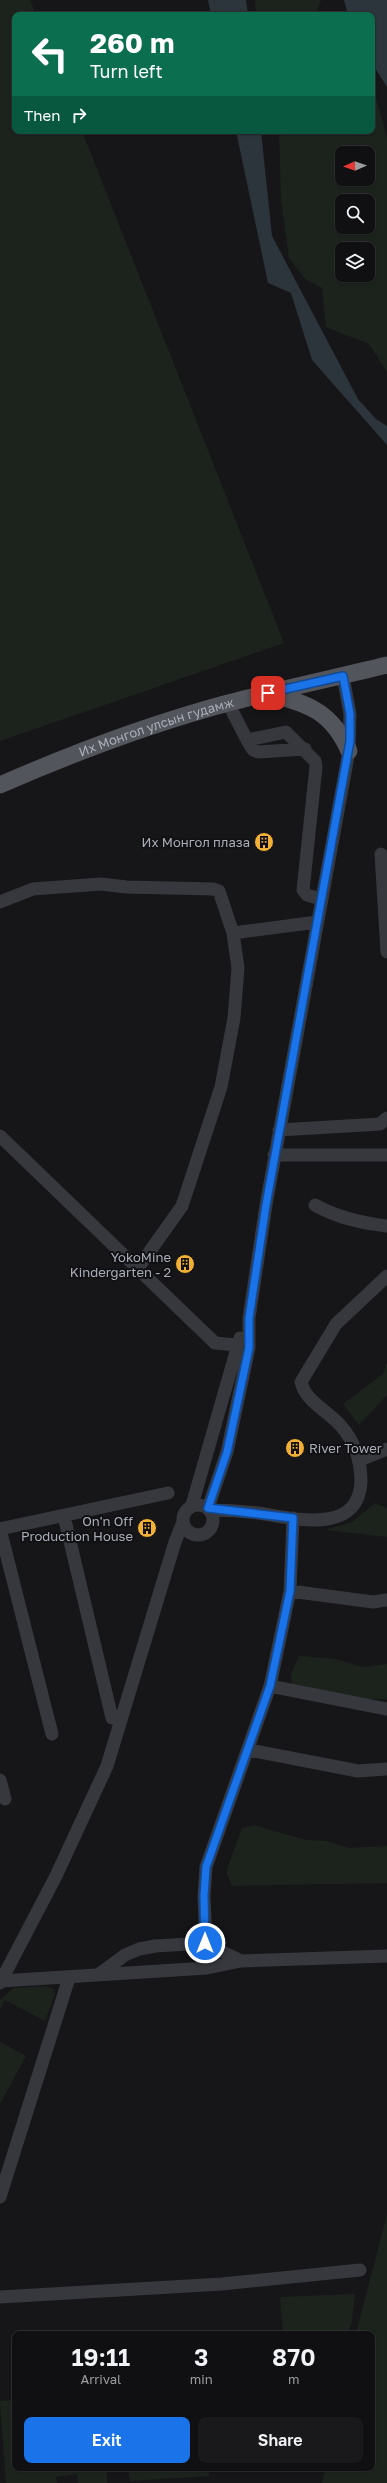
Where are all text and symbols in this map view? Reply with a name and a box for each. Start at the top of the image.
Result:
text: 260 m [90,26,175,59]
icon: left [24,28,76,80]
text: Turn left [90,60,163,82]
icon: right [68,104,90,126]
text: Then [24,106,60,124]
north arrow [335,146,375,186]
map controls [335,146,375,282]
button: search [335,194,375,234]
button: layers [335,242,375,282]
pin [251,676,285,710]
icon: arrive [257,682,279,704]
street label: Их Монгол улсын гудамж [76,694,236,760]
building icon: Их Монгол плаза [253,831,275,853]
place label: Их Монгол плаза [142,834,250,850]
place label: YokoMine Kindergarten - 2 [70,1249,171,1280]
building icon: YokoMine Kindergarten - 2 [174,1253,196,1275]
building icon: River Tower [284,1437,306,1459]
place label: River Tower [309,1440,382,1456]
place label: On'n Off Production House [21,1513,133,1544]
building icon: On'n Off Production House [136,1517,158,1539]
position arrow [184,1922,226,1964]
text: 19:11 [71,2342,130,2371]
text: 3 [194,2342,208,2371]
text: 870 [272,2342,316,2371]
text: Arrival [80,2371,121,2387]
text: min [190,2371,213,2387]
text: m [288,2371,300,2387]
button: Exit [24,2417,190,2463]
button: Share [198,2417,363,2463]

